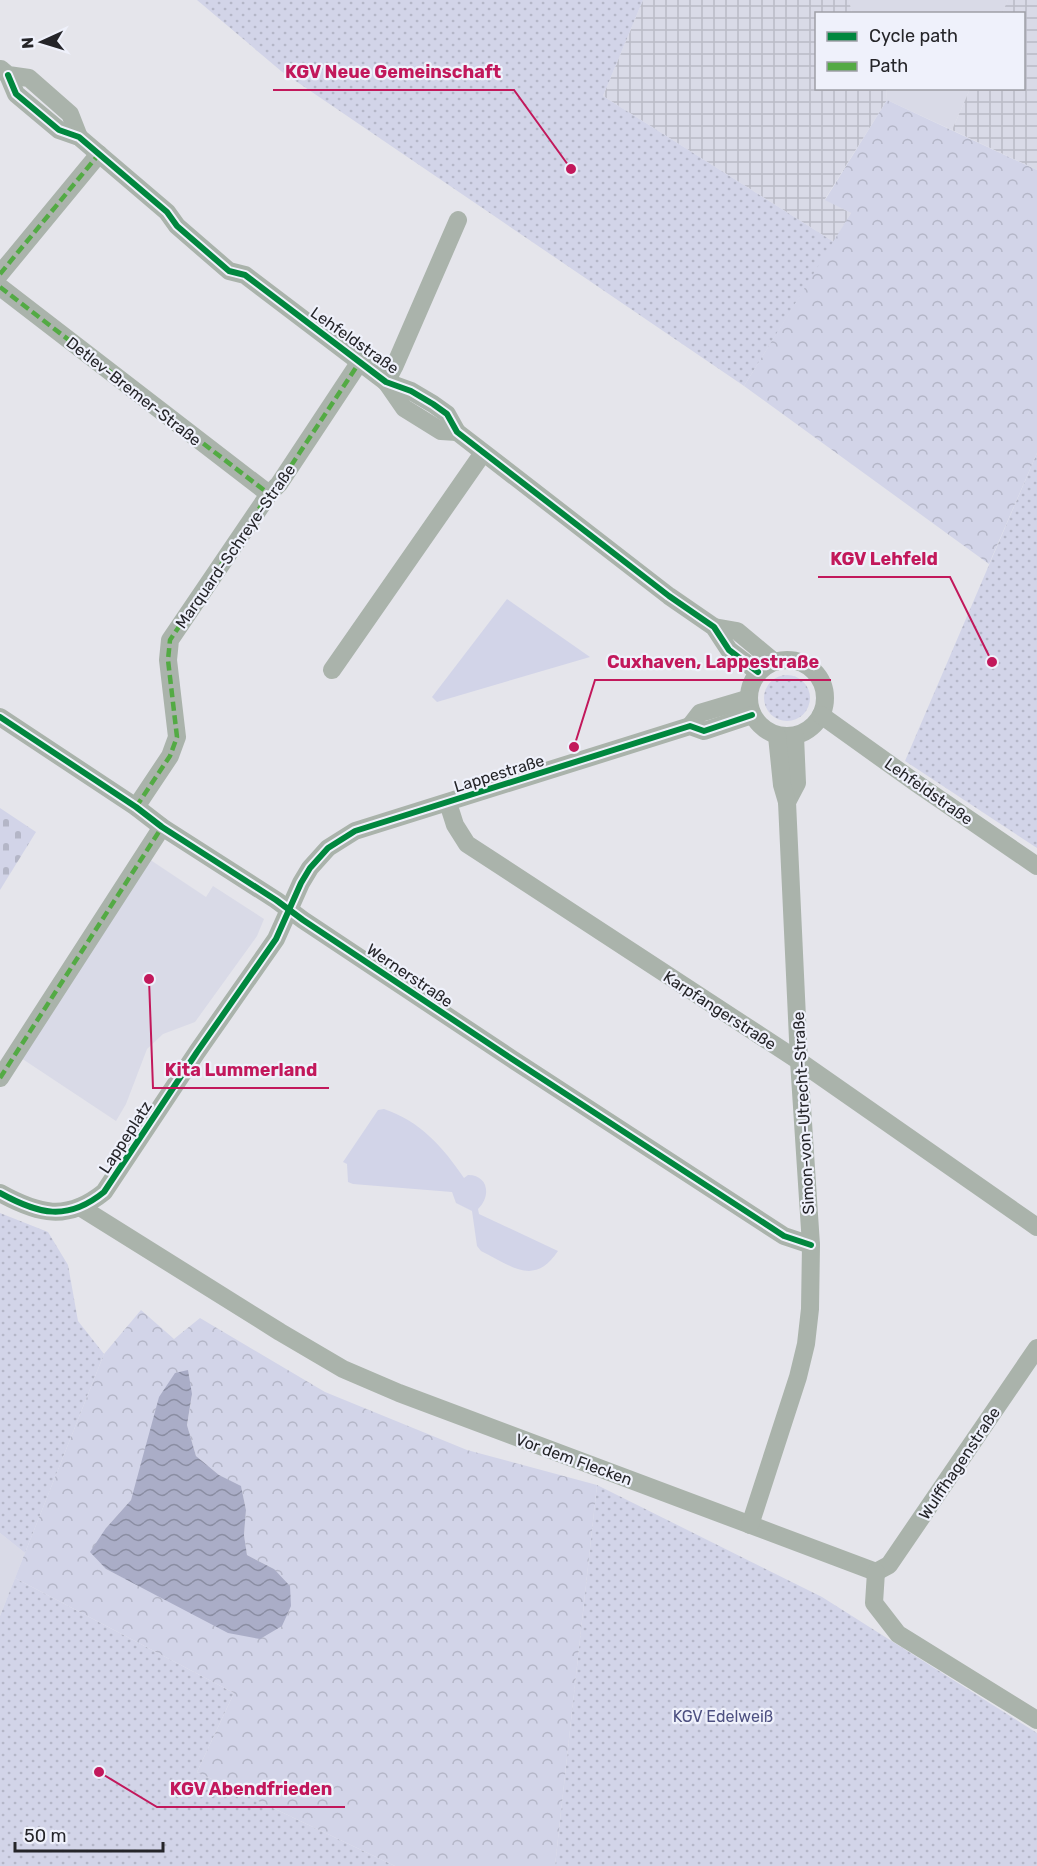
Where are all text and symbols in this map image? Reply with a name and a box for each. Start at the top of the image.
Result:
north arrow [12,12,72,72]
legend [815,12,1025,90]
text: Cycle path [869,25,958,47]
text: N [18,37,37,49]
callout: KGV Neue Gemeinschaft [273,54,514,90]
text: Path [869,55,908,77]
text: KGV Neue Gemeinschaft [285,61,501,83]
street label: Lehfeldstraße [307,303,403,378]
street label: Detlev-Bremer-Straße [62,333,205,450]
street label: Marquard-Schreye-Straße [171,461,299,632]
callout: KGV Lehfeld [818,541,950,577]
text: KGV Lehfeld [830,548,938,570]
callout: Cuxhaven, Lappestraße [595,644,831,680]
text: Cuxhaven, Lappestraße [607,651,819,673]
street label: Lappestraße [452,751,547,796]
street label: Lehfeldstraße [881,754,977,829]
street label: Wernerstraße [363,940,456,1011]
street label: Karpfangerstraße [660,967,780,1054]
street label: Simon-von-Utrecht-Straße [789,1011,818,1215]
callout: Kita Lummerland [153,1052,329,1088]
text: Kita Lummerland [165,1059,317,1081]
street label: Lappeplatz [95,1098,156,1177]
street label: Wulffhagenstraße [915,1403,1004,1523]
street label: Vor dem Flecken [513,1430,635,1489]
park label: KGV Edelweiß [673,1707,773,1726]
callout: KGV Abendfrieden [157,1771,345,1807]
text: KGV Abendfrieden [170,1778,332,1800]
scale bar [15,1815,164,1853]
text: 50 m [24,1825,67,1847]

